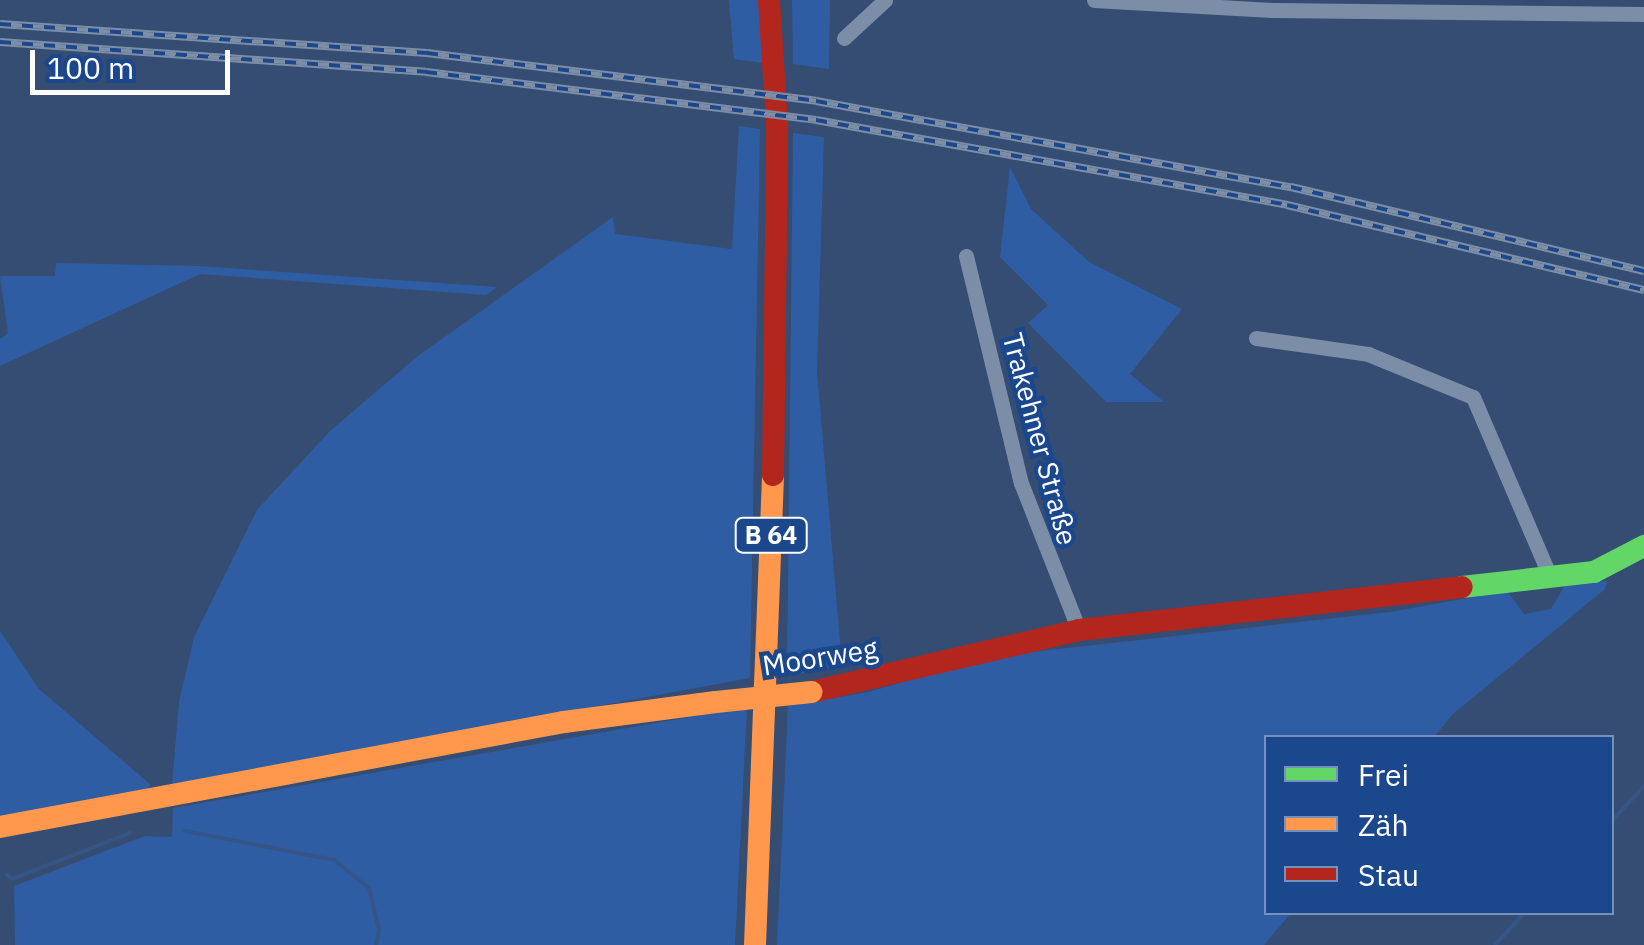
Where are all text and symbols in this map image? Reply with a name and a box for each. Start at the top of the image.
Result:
scale bar [35,30,235,92]
text: 100 m [47,48,134,87]
street label: Trakehner Straße [996,329,1084,549]
road number: B 64 [734,515,808,555]
street label: Moorweg [760,631,880,683]
legend [1264,735,1614,915]
text: Frei [1358,755,1409,794]
text: Zäh [1358,805,1408,844]
text: Stau [1358,855,1419,894]

